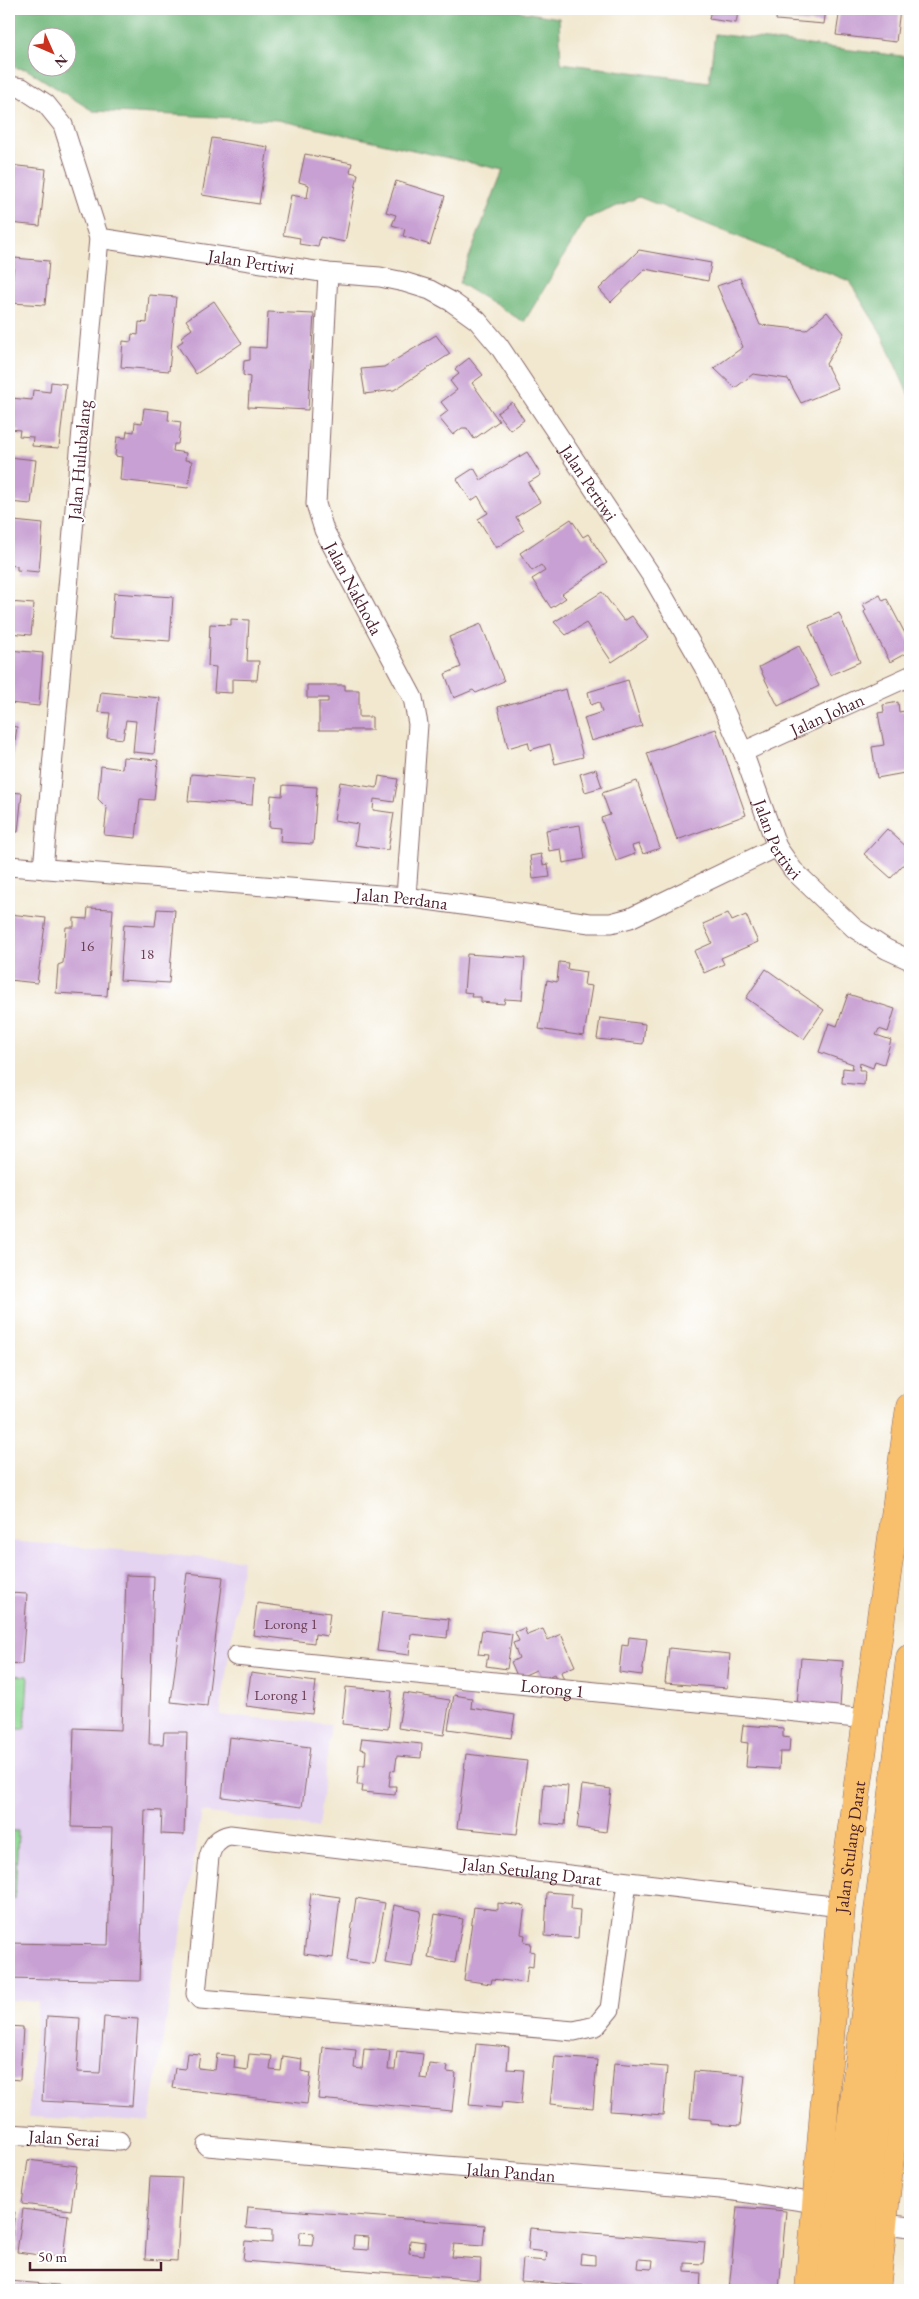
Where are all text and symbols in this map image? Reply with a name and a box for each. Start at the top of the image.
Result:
north arrow [28,28,78,78]
text: N [50,51,72,72]
street label: Jalan Pertiwi [205,243,296,279]
street label: Jalan Hulubalang [62,399,96,523]
street label: Jalan Pertiwi [555,438,623,525]
street label: Jalan Nakhoda [320,535,389,639]
street label: Jalan Johan [784,687,868,741]
street label: Jalan Pertiwi [749,794,807,885]
street label: Jalan Perdana [353,881,450,914]
house number: 16 [80,936,94,955]
house number: 18 [140,944,154,963]
house number: Lorong 1 [264,1614,318,1633]
street label: Lorong 1 [519,1673,585,1702]
house number: Lorong 1 [254,1685,308,1704]
street label: Jalan Stulang Darat [829,1779,870,1916]
street label: Jalan Setulang Darat [458,1851,603,1890]
street label: Jalan Serai [26,2124,101,2151]
street label: Jalan Pandan [463,2156,557,2187]
scale bar [30,2239,161,2271]
text: 50 m [38,2247,67,2266]

